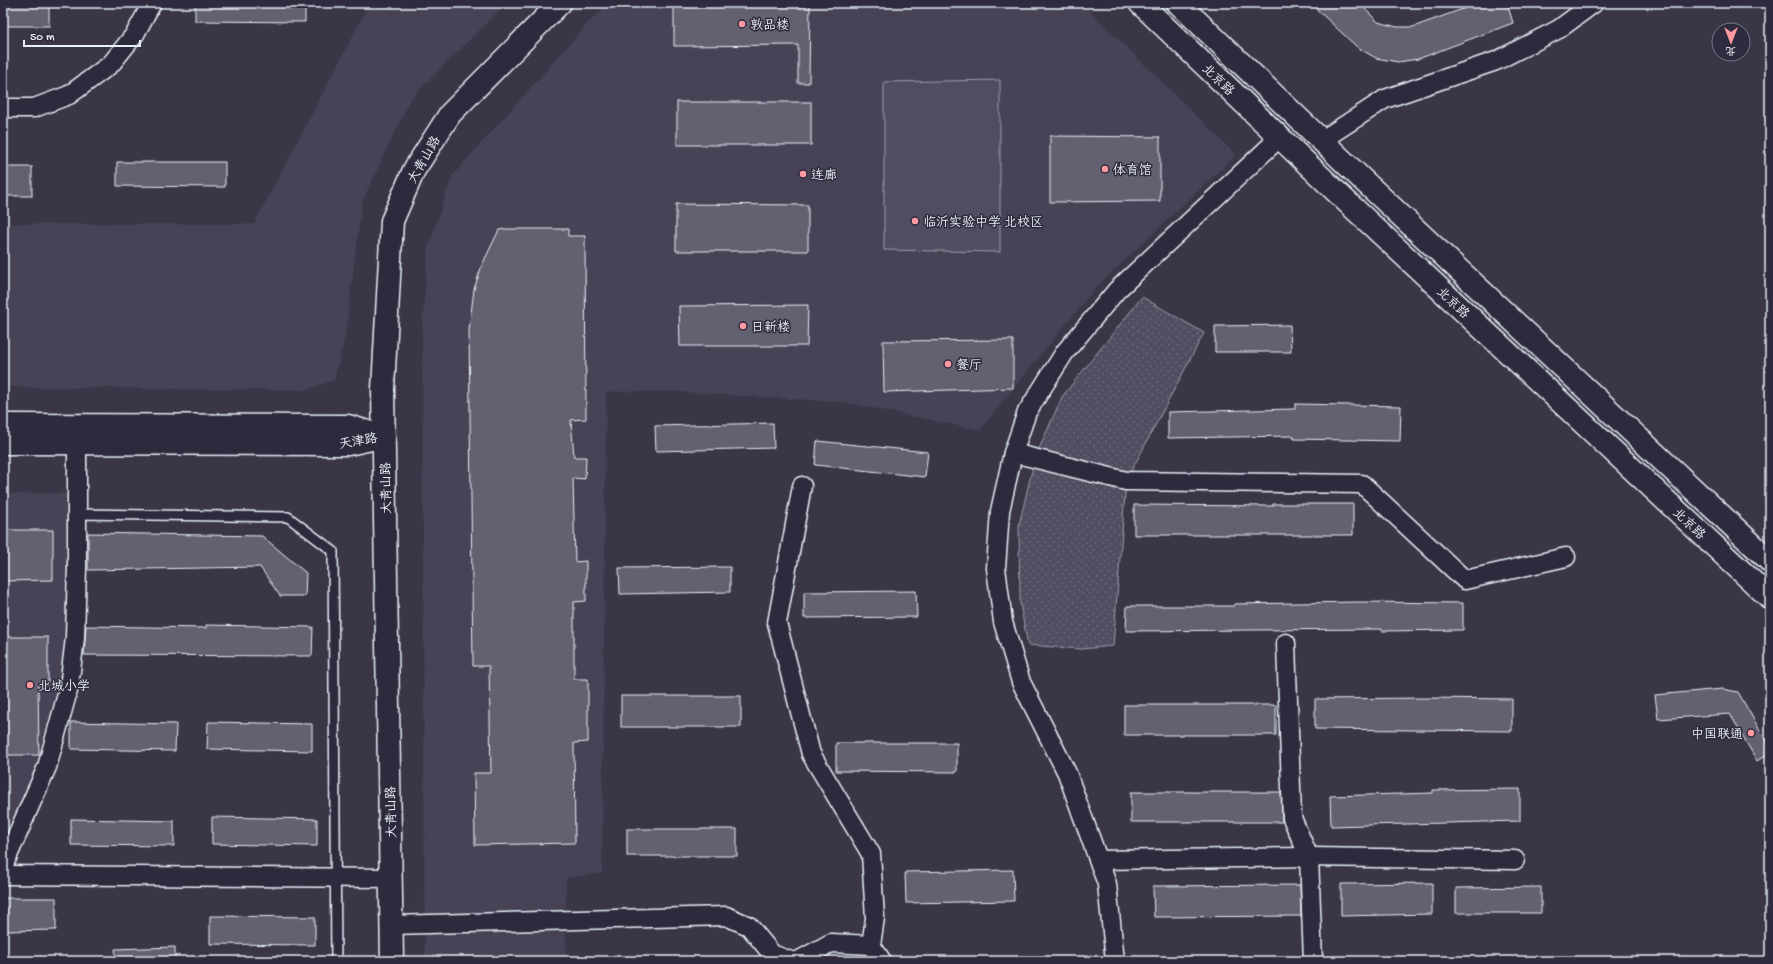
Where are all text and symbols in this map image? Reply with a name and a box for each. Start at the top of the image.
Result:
place label: 敦品楼 [750,17,789,34]
marker: 敦品楼 [737,19,747,29]
scale bar [24,22,140,48]
north arrow [1711,22,1751,62]
text: 50 m [30,31,55,45]
text: 北 [1726,44,1737,56]
street label: 北京路 [1198,61,1237,100]
street label: 大青山路 [405,133,445,187]
place label: 体育馆 [1113,163,1152,179]
marker: 体育馆 [1100,164,1110,174]
place label: 连廊 [811,168,837,184]
marker: 连廊 [798,169,808,179]
place label: 临沂实验中学 北校区 [923,214,1043,231]
marker: 临沂实验中学 北校区 [910,216,920,226]
street label: 北京路 [1433,284,1472,323]
place label: 日新楼 [751,320,790,336]
marker: 日新楼 [738,321,748,331]
place label: 餐厅 [956,358,982,374]
marker: 餐厅 [943,359,953,369]
street label: 天津路 [338,431,379,453]
street label: 大青山路 [379,462,395,514]
street label: 北京路 [1669,505,1708,544]
place label: 北城小学 [38,678,90,695]
marker: 北城小学 [25,680,35,690]
place label: 中国联通 [1691,727,1743,743]
marker: 中国联通 [1746,728,1756,738]
street label: 大青山路 [384,786,400,838]

